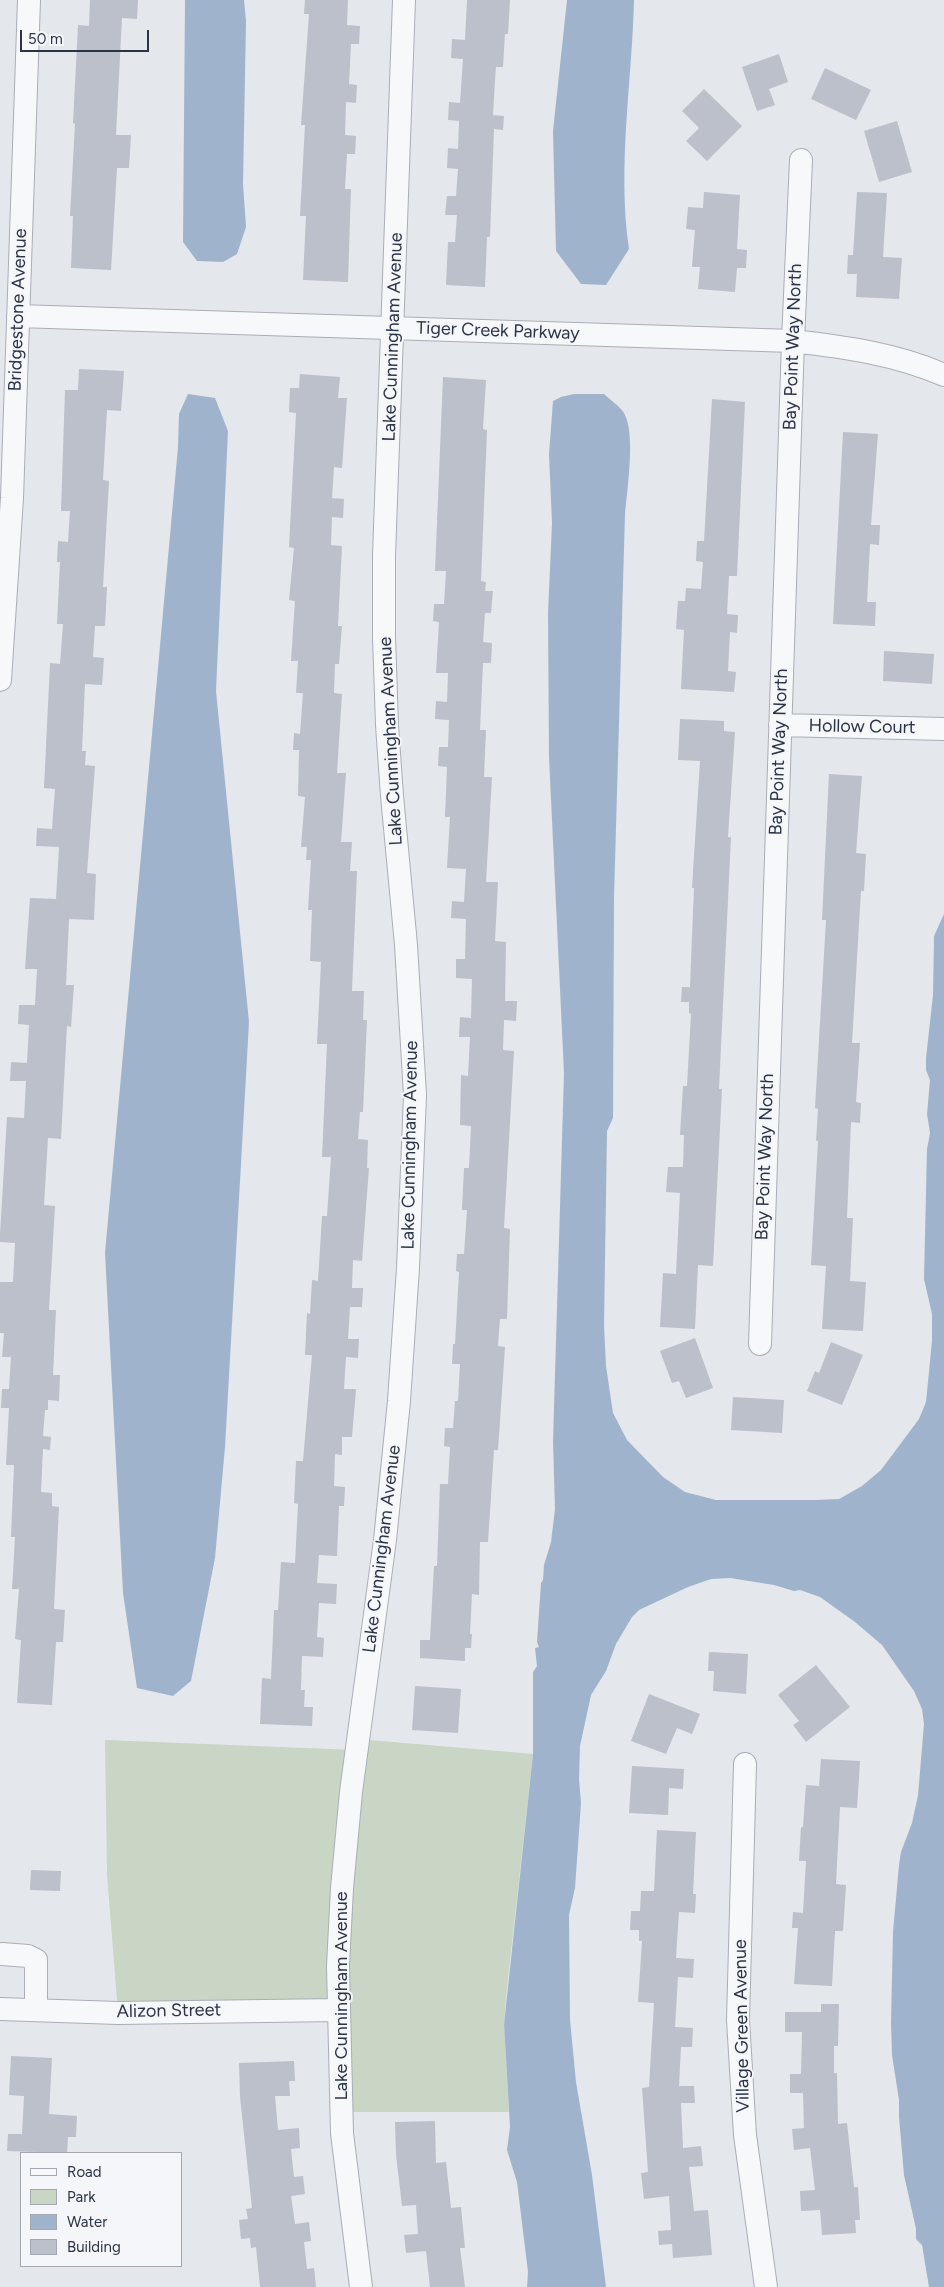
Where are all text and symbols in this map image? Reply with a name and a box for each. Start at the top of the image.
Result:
scale bar [22,20,151,52]
text: 50 m [28,30,63,48]
street label: Bridgestone Avenue [4,228,32,392]
street label: Lake Cunningham Avenue [379,232,407,442]
street label: Bay Point Way North [779,263,807,431]
street label: Tiger Creek Parkway [416,317,580,345]
street label: Lake Cunningham Avenue [375,636,407,846]
street label: Bay Point Way North [765,668,793,836]
street label: Hollow Court [808,715,916,739]
street label: Lake Cunningham Avenue [397,1040,423,1250]
street label: Bay Point Way North [751,1073,779,1241]
street label: Lake Cunningham Avenue [359,1444,405,1654]
street label: Lake Cunningham Avenue [331,1891,353,2101]
street label: Village Green Avenue [730,1939,754,2113]
street label: Alizon Street [117,1999,221,2023]
legend [20,2152,182,2267]
text: Road [67,2163,102,2181]
text: Park [67,2188,96,2206]
text: Water [67,2213,107,2231]
text: Building [67,2238,121,2256]

